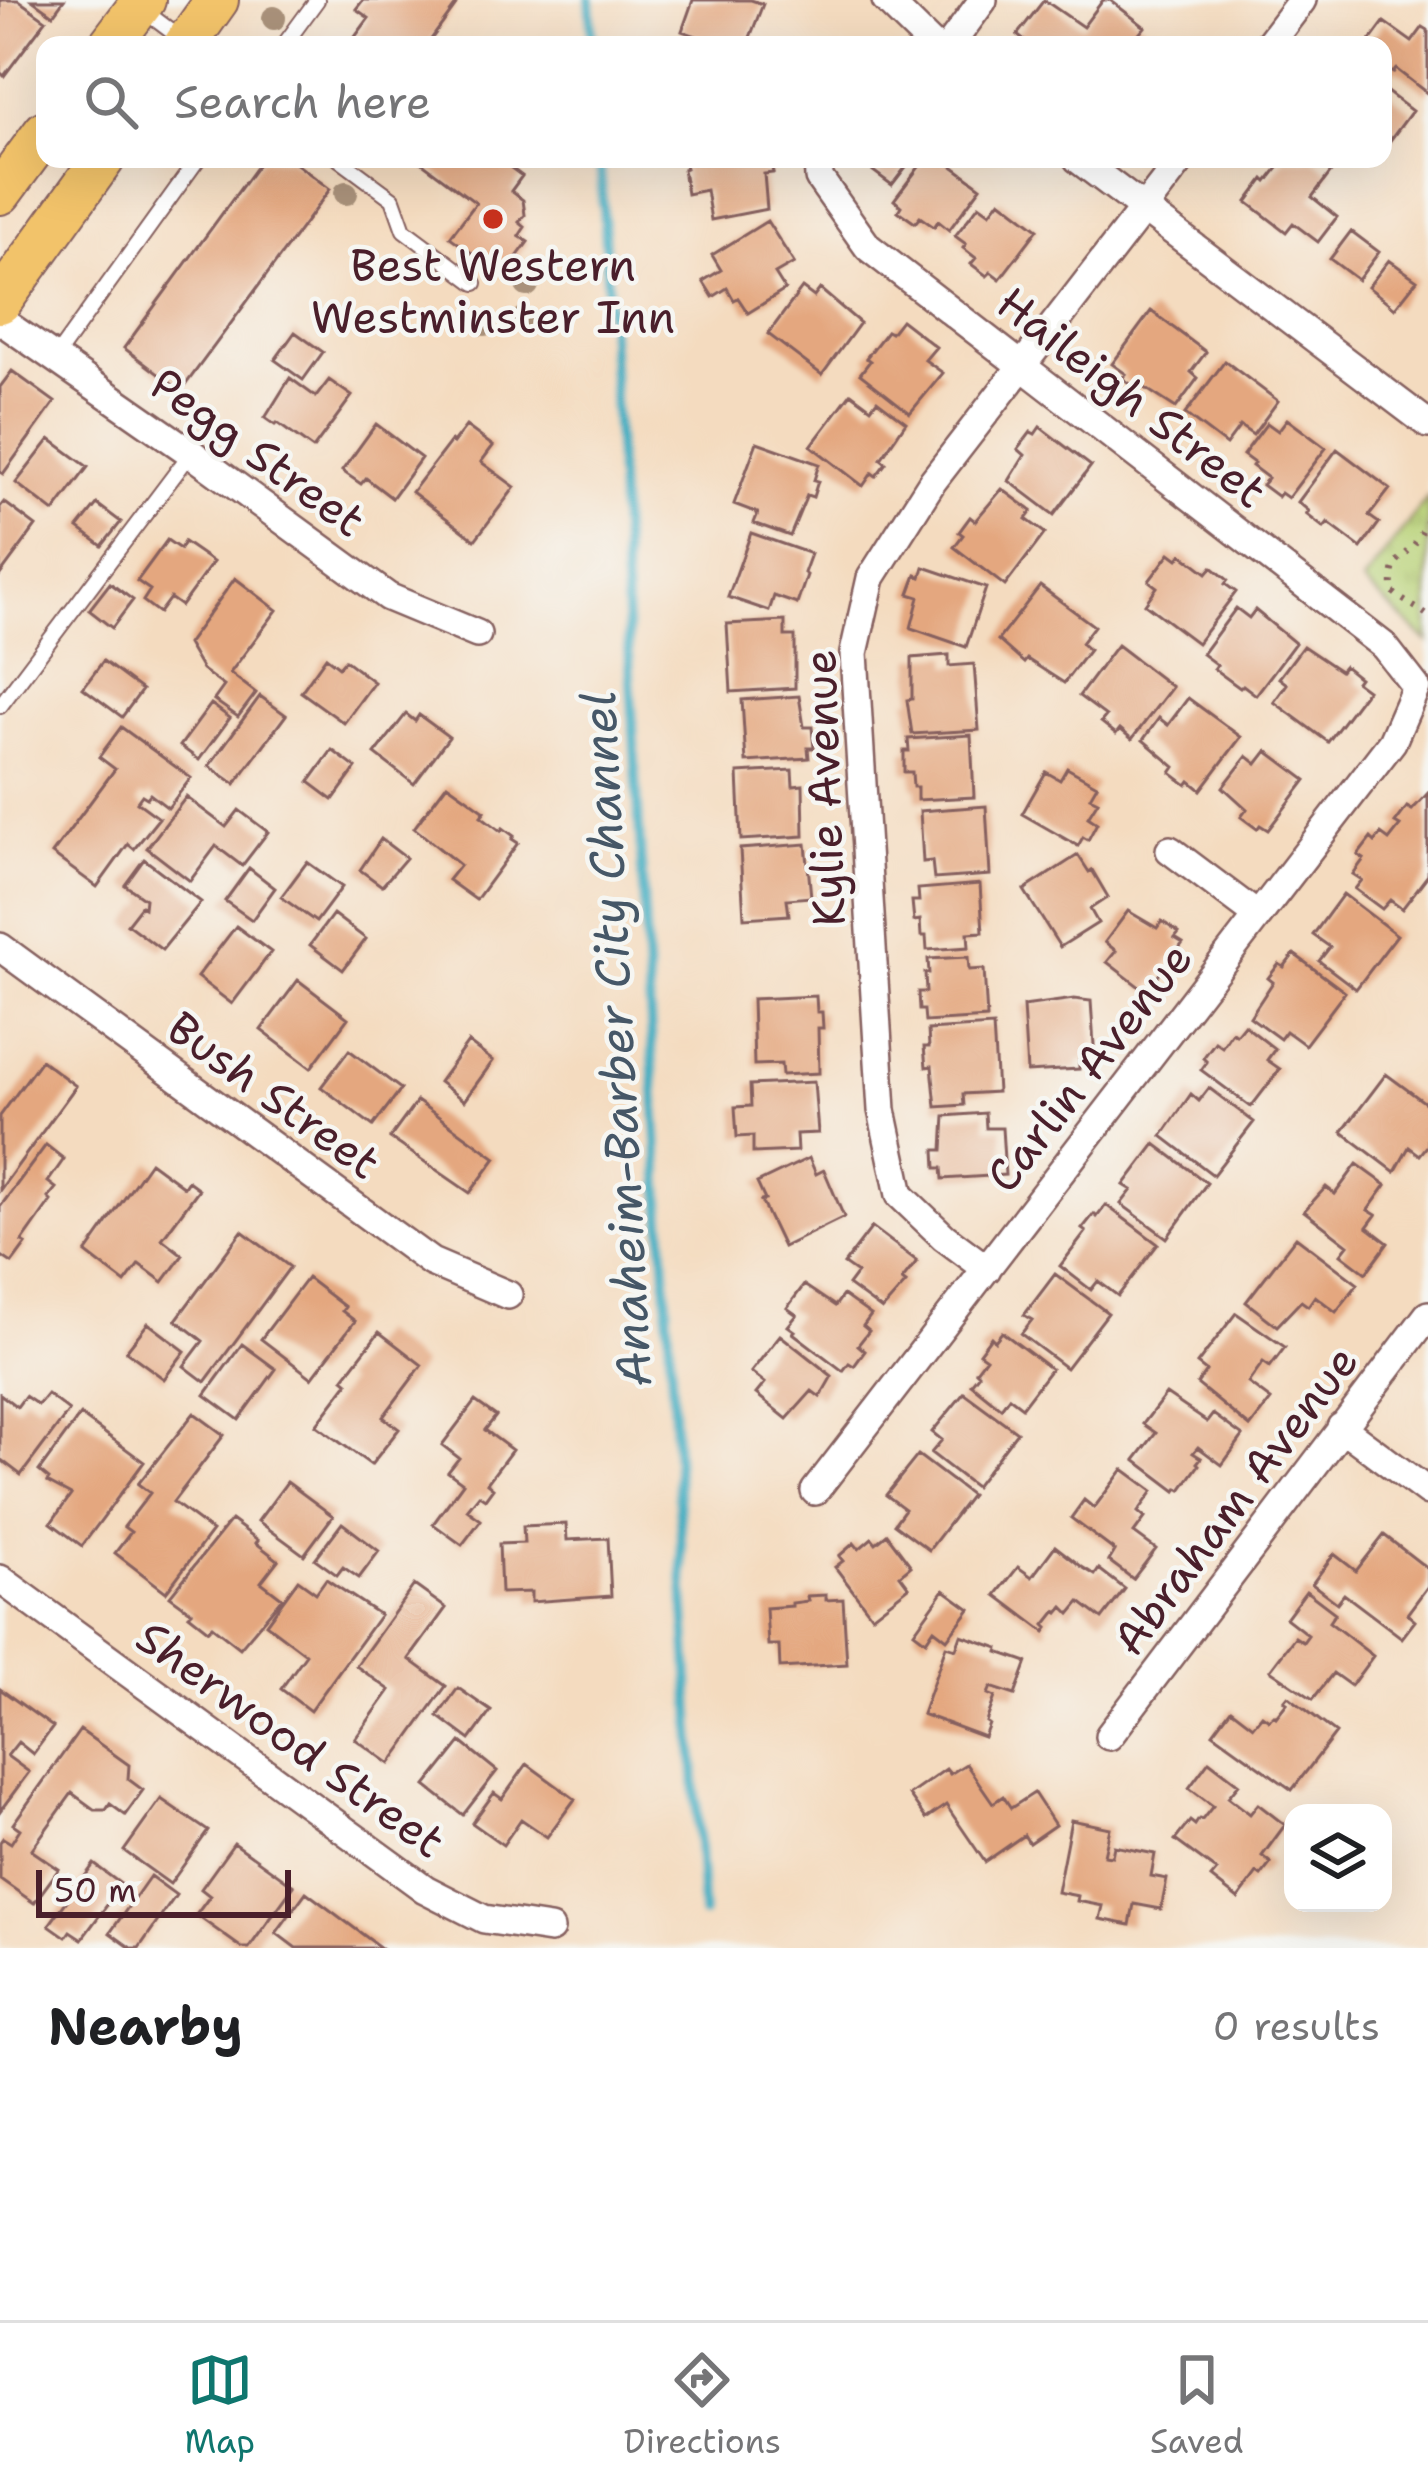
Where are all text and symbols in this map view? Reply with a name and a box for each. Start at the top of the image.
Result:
search box [36,36,1392,168]
icon: search [78,69,144,135]
text: Search here [174,72,431,132]
marker: Best Western Westminster Inn [480,206,506,232]
place label: Best Western Westminster Inn [311,235,675,347]
street label: Haileigh Street [985,273,1279,521]
street label: Pegg Street [139,354,377,550]
street label: Kylie Avenue [789,648,859,928]
water label: Anaheim-Barber City Channel [566,690,666,1388]
street label: Carlin Avenue [973,930,1205,1204]
street label: Bush Street [156,997,392,1193]
street label: Abraham Avenue [1099,1333,1371,1667]
street label: Sherwood Street [125,1607,457,1871]
map controls [1284,1804,1392,1912]
button: layers [1284,1804,1392,1912]
scale bar [36,1864,291,1917]
text: 50 m [54,1868,137,1913]
text: Nearby [48,1992,243,2060]
text: 0 results [1213,2000,1380,2052]
tab: Map [184,2347,255,2464]
tab: Directions [624,2347,781,2464]
tab: Saved [1150,2347,1244,2464]

